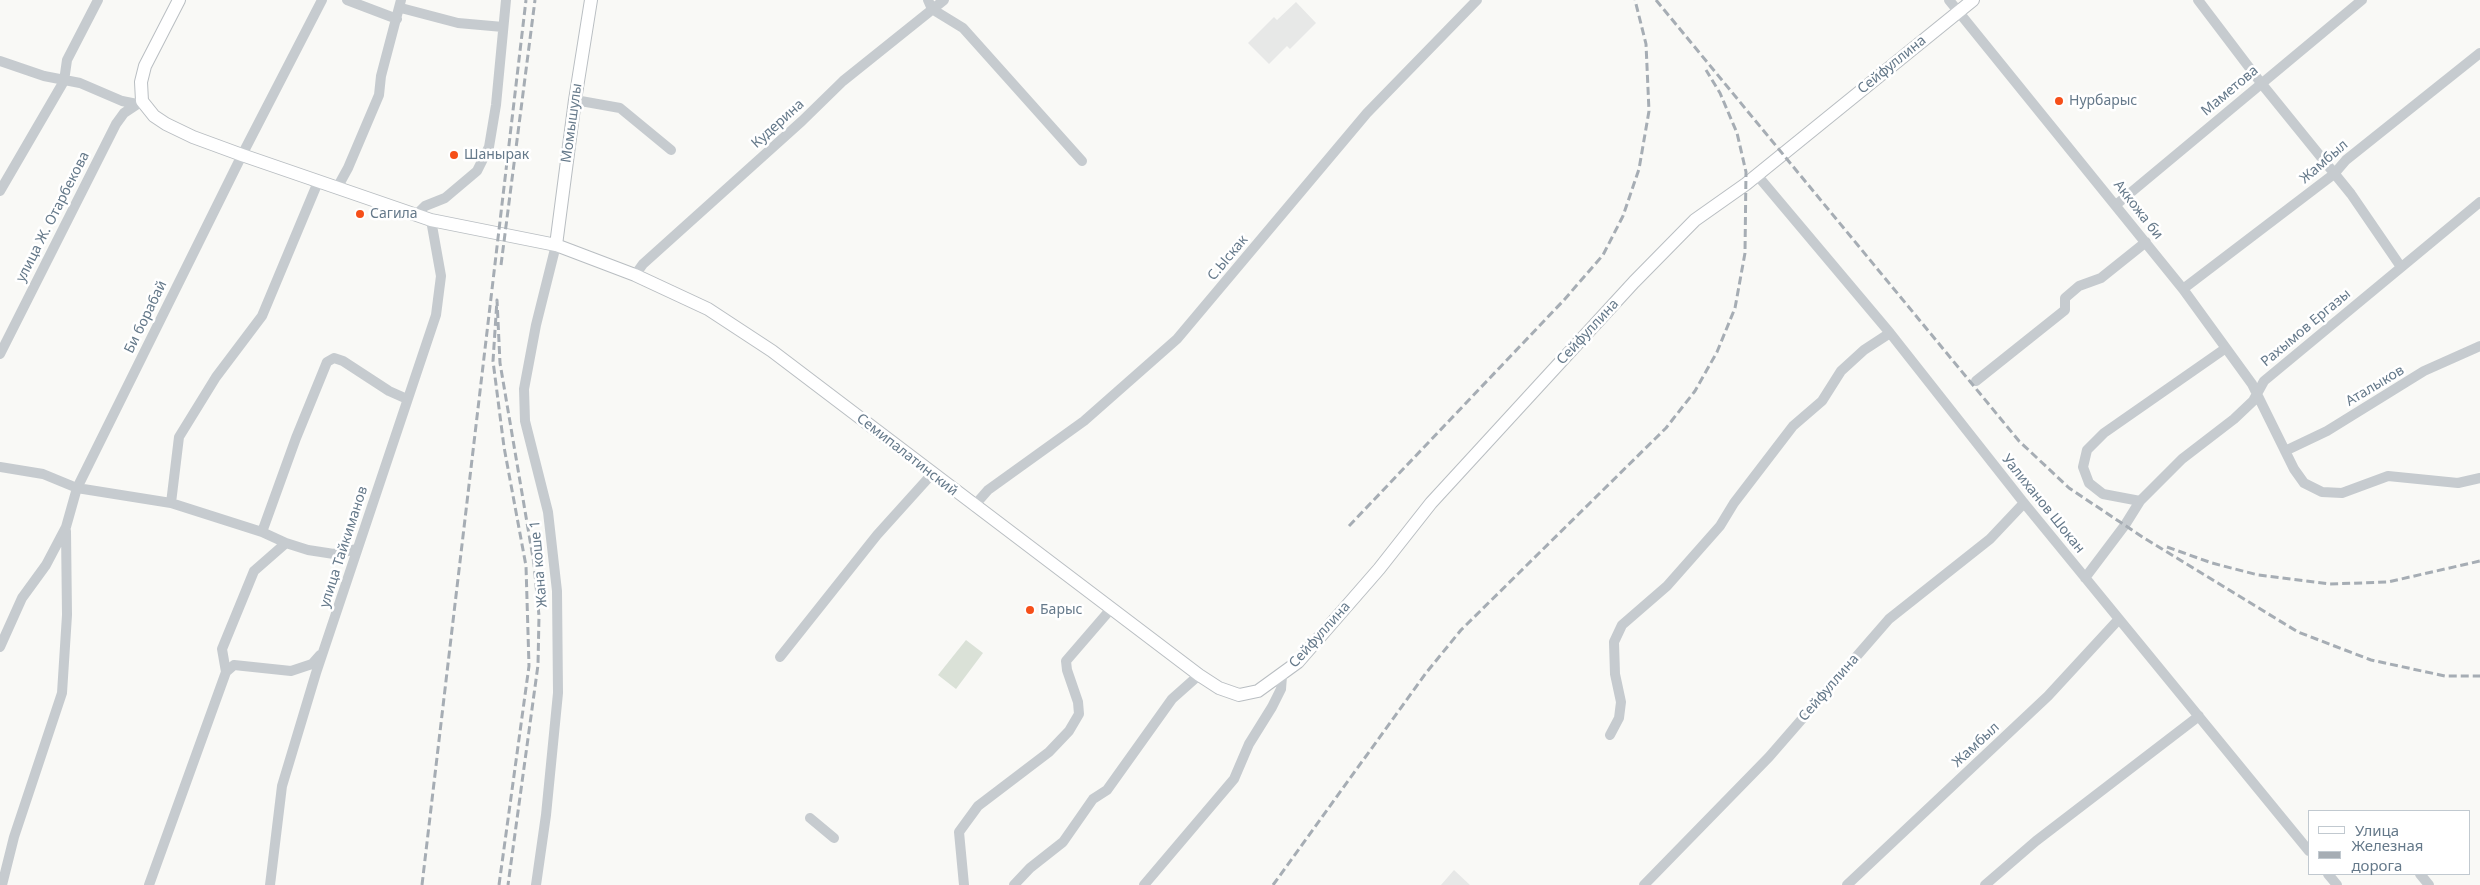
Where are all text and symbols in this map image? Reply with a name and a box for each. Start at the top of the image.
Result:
street label: Сейфуллина [1854,32,1930,98]
street label: Маметова [2198,62,2262,120]
street label: Момышулы [558,82,586,164]
place label: Нурбарыс [2069,93,2137,109]
marker: Нурбарыс [2053,95,2065,107]
street label: Кудерина [748,96,808,152]
street label: Жамбыл [2297,137,2351,187]
place label: Шанырак [464,147,529,163]
street label: улица Ж. Отарбекова [13,149,93,285]
marker: Шанырак [448,149,460,161]
street label: Аккожа би [2110,177,2166,243]
place label: Сагила [370,206,418,222]
marker: Сагила [354,208,366,220]
street label: С.Ыскак [1204,232,1252,284]
street label: Би борабай [121,278,171,356]
street label: Рахымов Ергазы [2258,286,2354,370]
street label: Сейфуллина [1553,296,1623,368]
street label: Аталыков [2343,362,2407,410]
street label: Семипалатинский [853,410,961,500]
street label: Уалиханов Шокан [1998,451,2088,557]
street label: улица Тайкиманов [316,484,372,610]
street label: Жана коше 1 [527,520,551,608]
street label: Сейфуллина [1286,598,1354,672]
place label: Барыс [1040,602,1082,618]
marker: Барыс [1024,604,1036,616]
street label: Сейфуллина [1795,651,1863,725]
street label: Жамбыл [1949,719,2003,771]
legend [2308,810,2470,875]
text: Улица [2355,820,2399,840]
text: Железная дорога [2351,835,2424,875]

